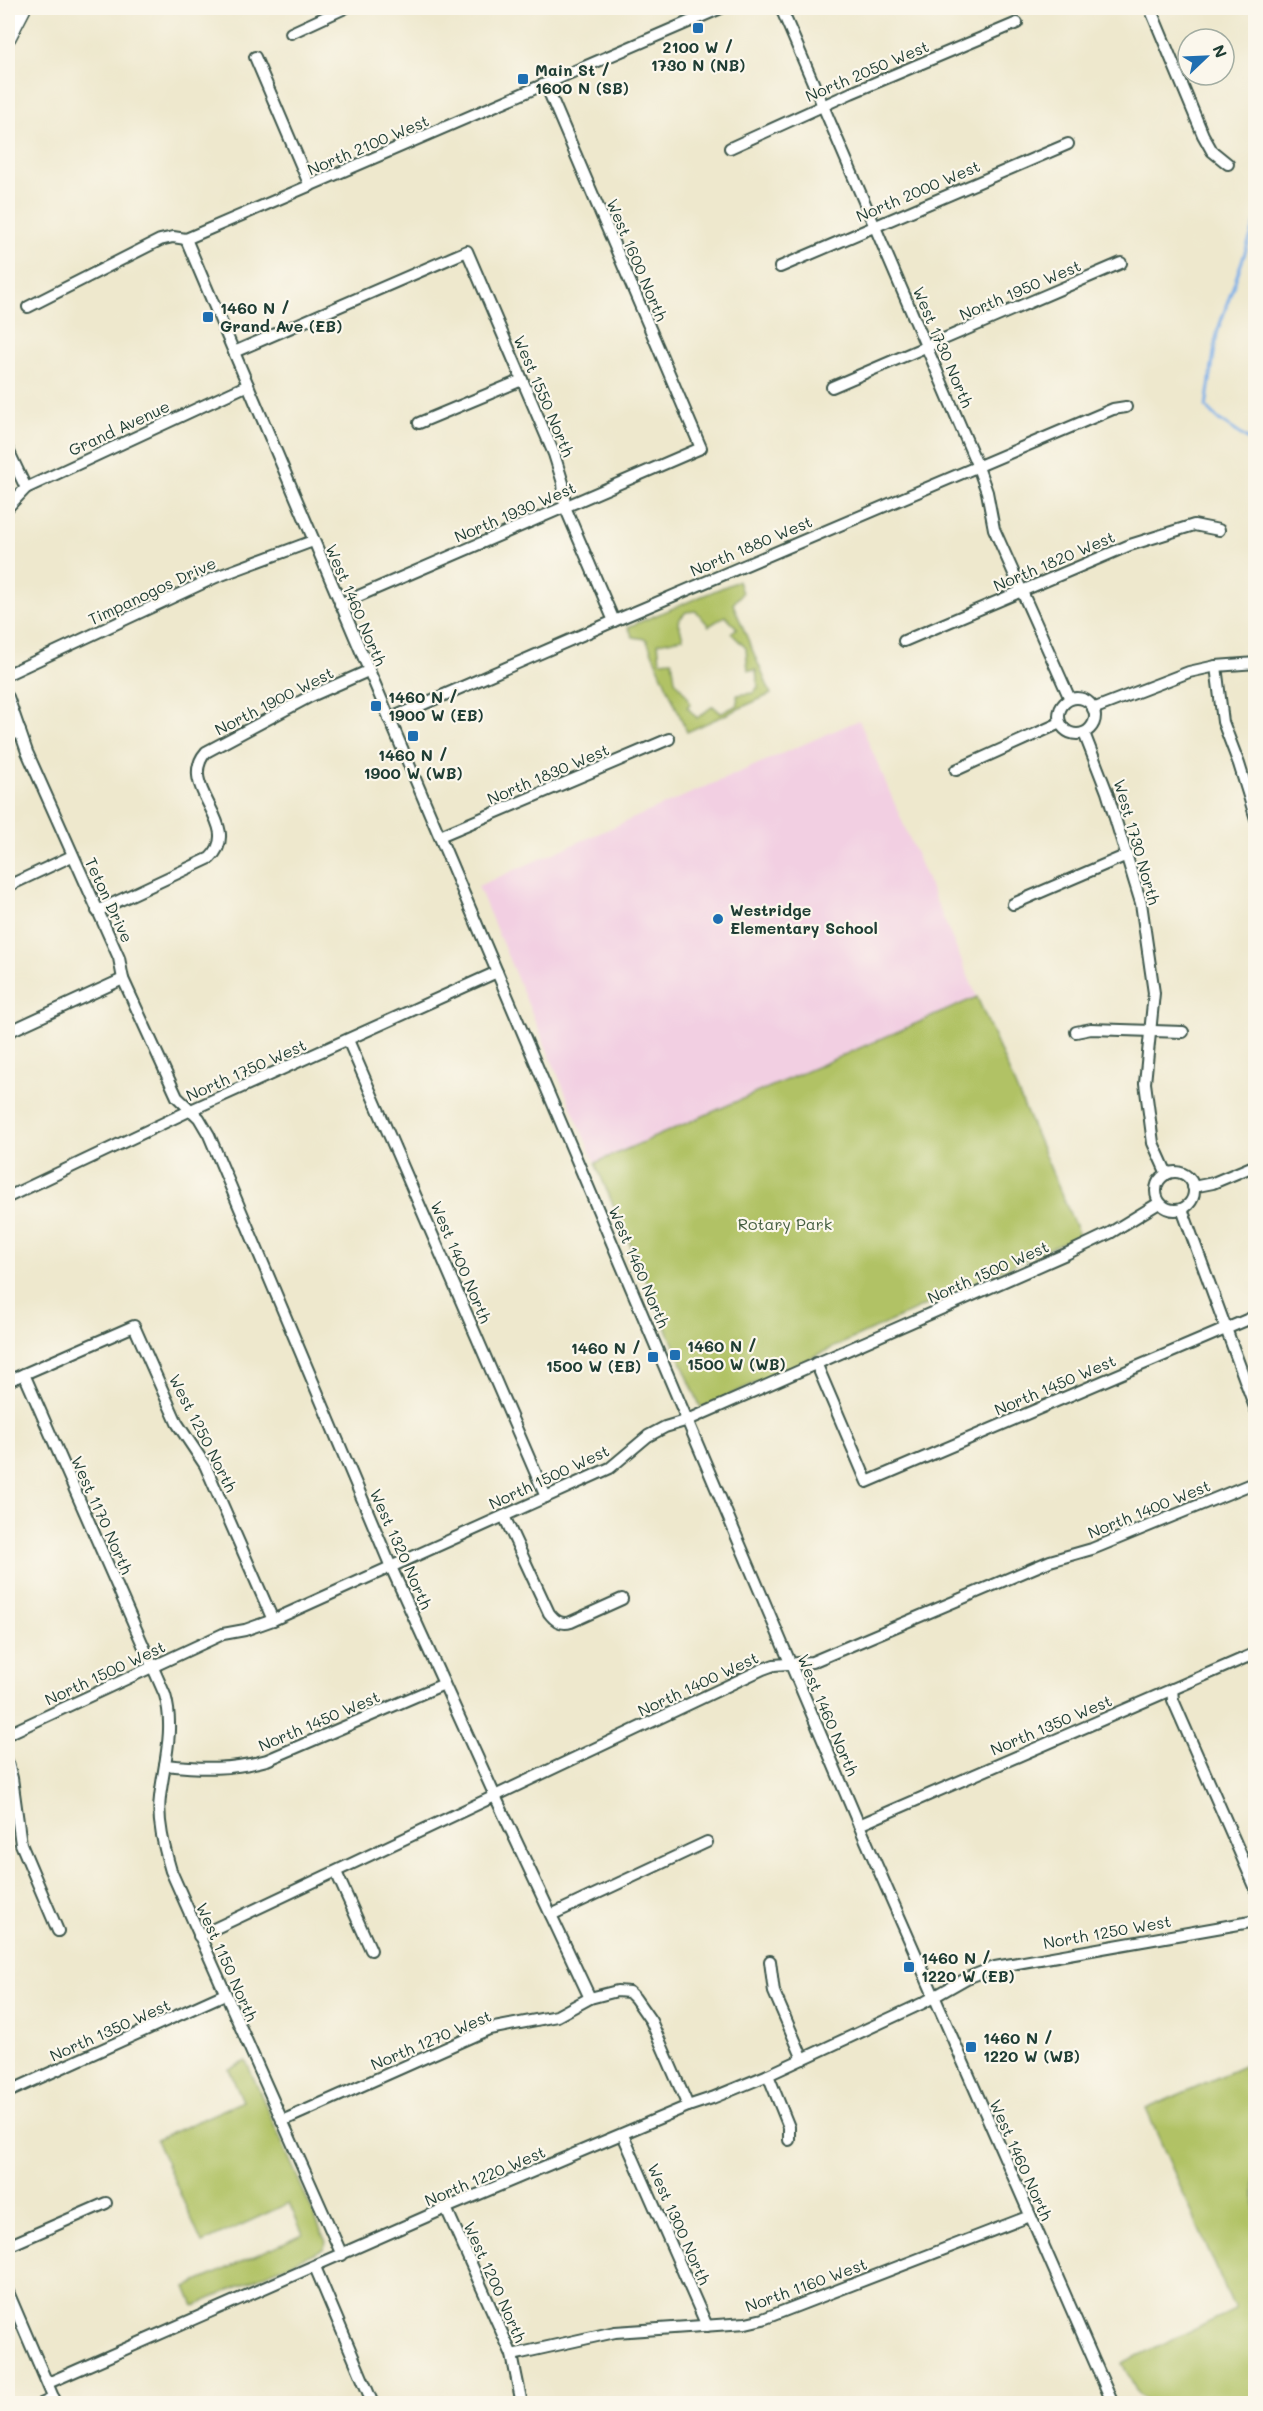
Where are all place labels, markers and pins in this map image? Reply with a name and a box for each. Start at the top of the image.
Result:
marker: 2100 W / 1730 N (NB) [691,21,705,35]
place label: 2100 W / 1730 N (NB) [651,36,745,75]
place label: Main St / 1600 N (SB) [535,59,629,98]
marker: Main St / 1600 N (SB) [516,72,530,86]
place label: 1460 N / Grand Ave (EB) [220,297,342,336]
marker: 1460 N / Grand Ave (EB) [201,310,215,324]
place label: 1460 N / 1900 W (EB) [388,686,484,725]
marker: 1460 N / 1900 W (EB) [369,699,383,713]
marker: 1460 N / 1900 W (WB) [406,729,420,743]
place label: 1460 N / 1900 W (WB) [364,744,462,783]
place label: Westridge Elementary School [730,899,878,938]
marker: Westridge Elementary School [711,912,725,926]
place label: 1460 N / 1500 W (WB) [687,1335,786,1374]
place label: 1460 N / 1500 W (EB) [546,1337,641,1376]
marker: 1460 N / 1500 W (WB) [668,1348,682,1362]
marker: 1460 N / 1500 W (EB) [646,1350,660,1364]
place label: 1460 N / 1220 W (EB) [921,1947,1015,1986]
marker: 1460 N / 1220 W (EB) [902,1960,916,1974]
place label: 1460 N / 1220 W (WB) [983,2027,1080,2066]
marker: 1460 N / 1220 W (WB) [964,2040,978,2054]

